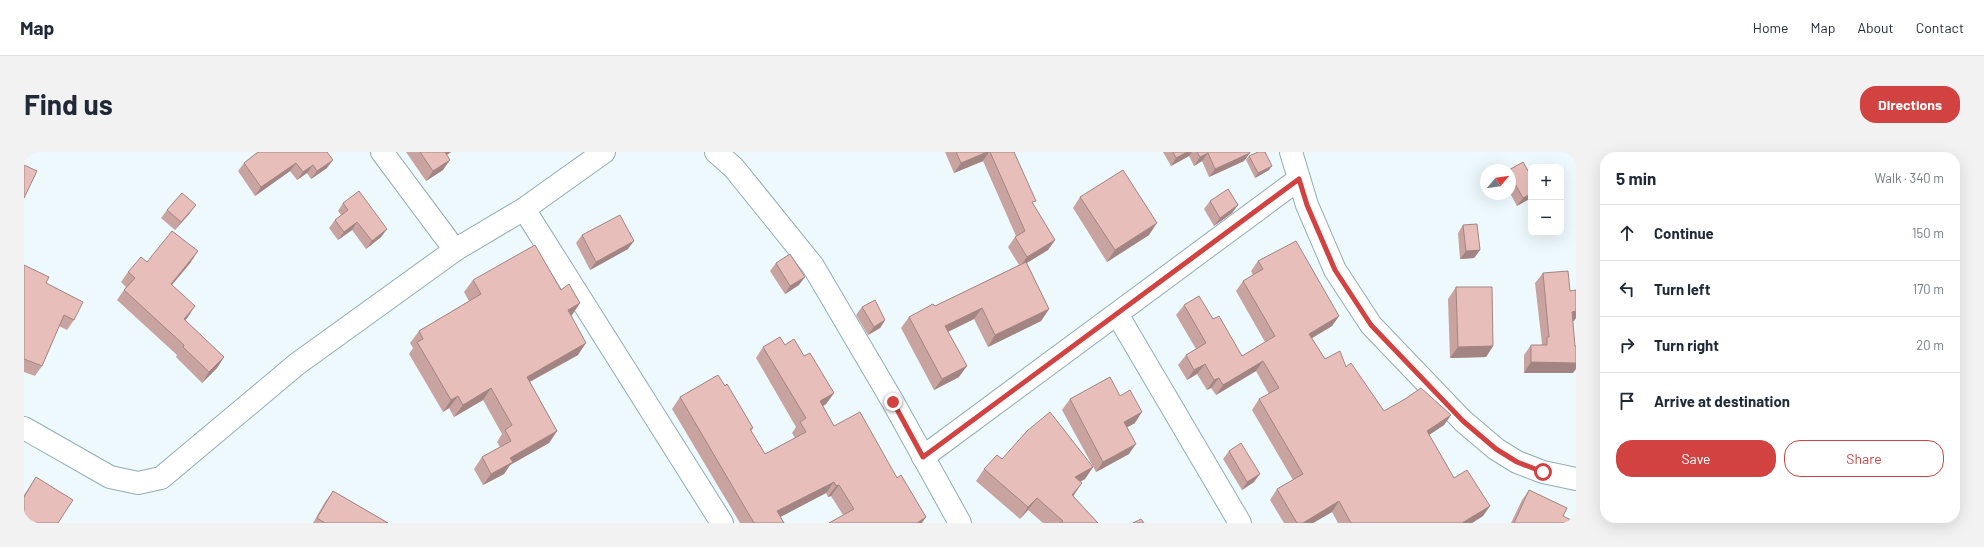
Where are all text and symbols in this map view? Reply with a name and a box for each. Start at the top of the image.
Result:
text: Map [20,16,54,39]
text: Home [1753,19,1789,36]
text: Map [1811,19,1835,36]
text: About [1857,19,1894,36]
text: Contact [1916,19,1964,36]
button: Directions [1860,86,1960,123]
text: Find us [24,87,113,121]
north arrow [1480,164,1516,200]
map controls [1528,164,1564,236]
button: + [1528,164,1564,200]
text: 5 min [1616,168,1656,188]
text: Walk · 340 m [1875,170,1944,186]
button: − [1528,200,1564,236]
icon: ahead [1616,222,1638,244]
text: Continue [1654,224,1714,242]
text: 150 m [1912,225,1944,241]
icon: left [1616,278,1638,300]
text: Turn left [1654,280,1710,298]
text: 170 m [1913,281,1944,297]
icon: right [1616,334,1638,356]
text: Turn right [1654,336,1719,354]
text: 20 m [1916,337,1944,353]
icon: arrive [1616,390,1638,412]
text: Arrive at destination [1654,392,1790,410]
route end [884,393,902,411]
button: Save [1616,440,1776,477]
button: Share [1784,440,1944,477]
route start [1534,463,1552,481]

